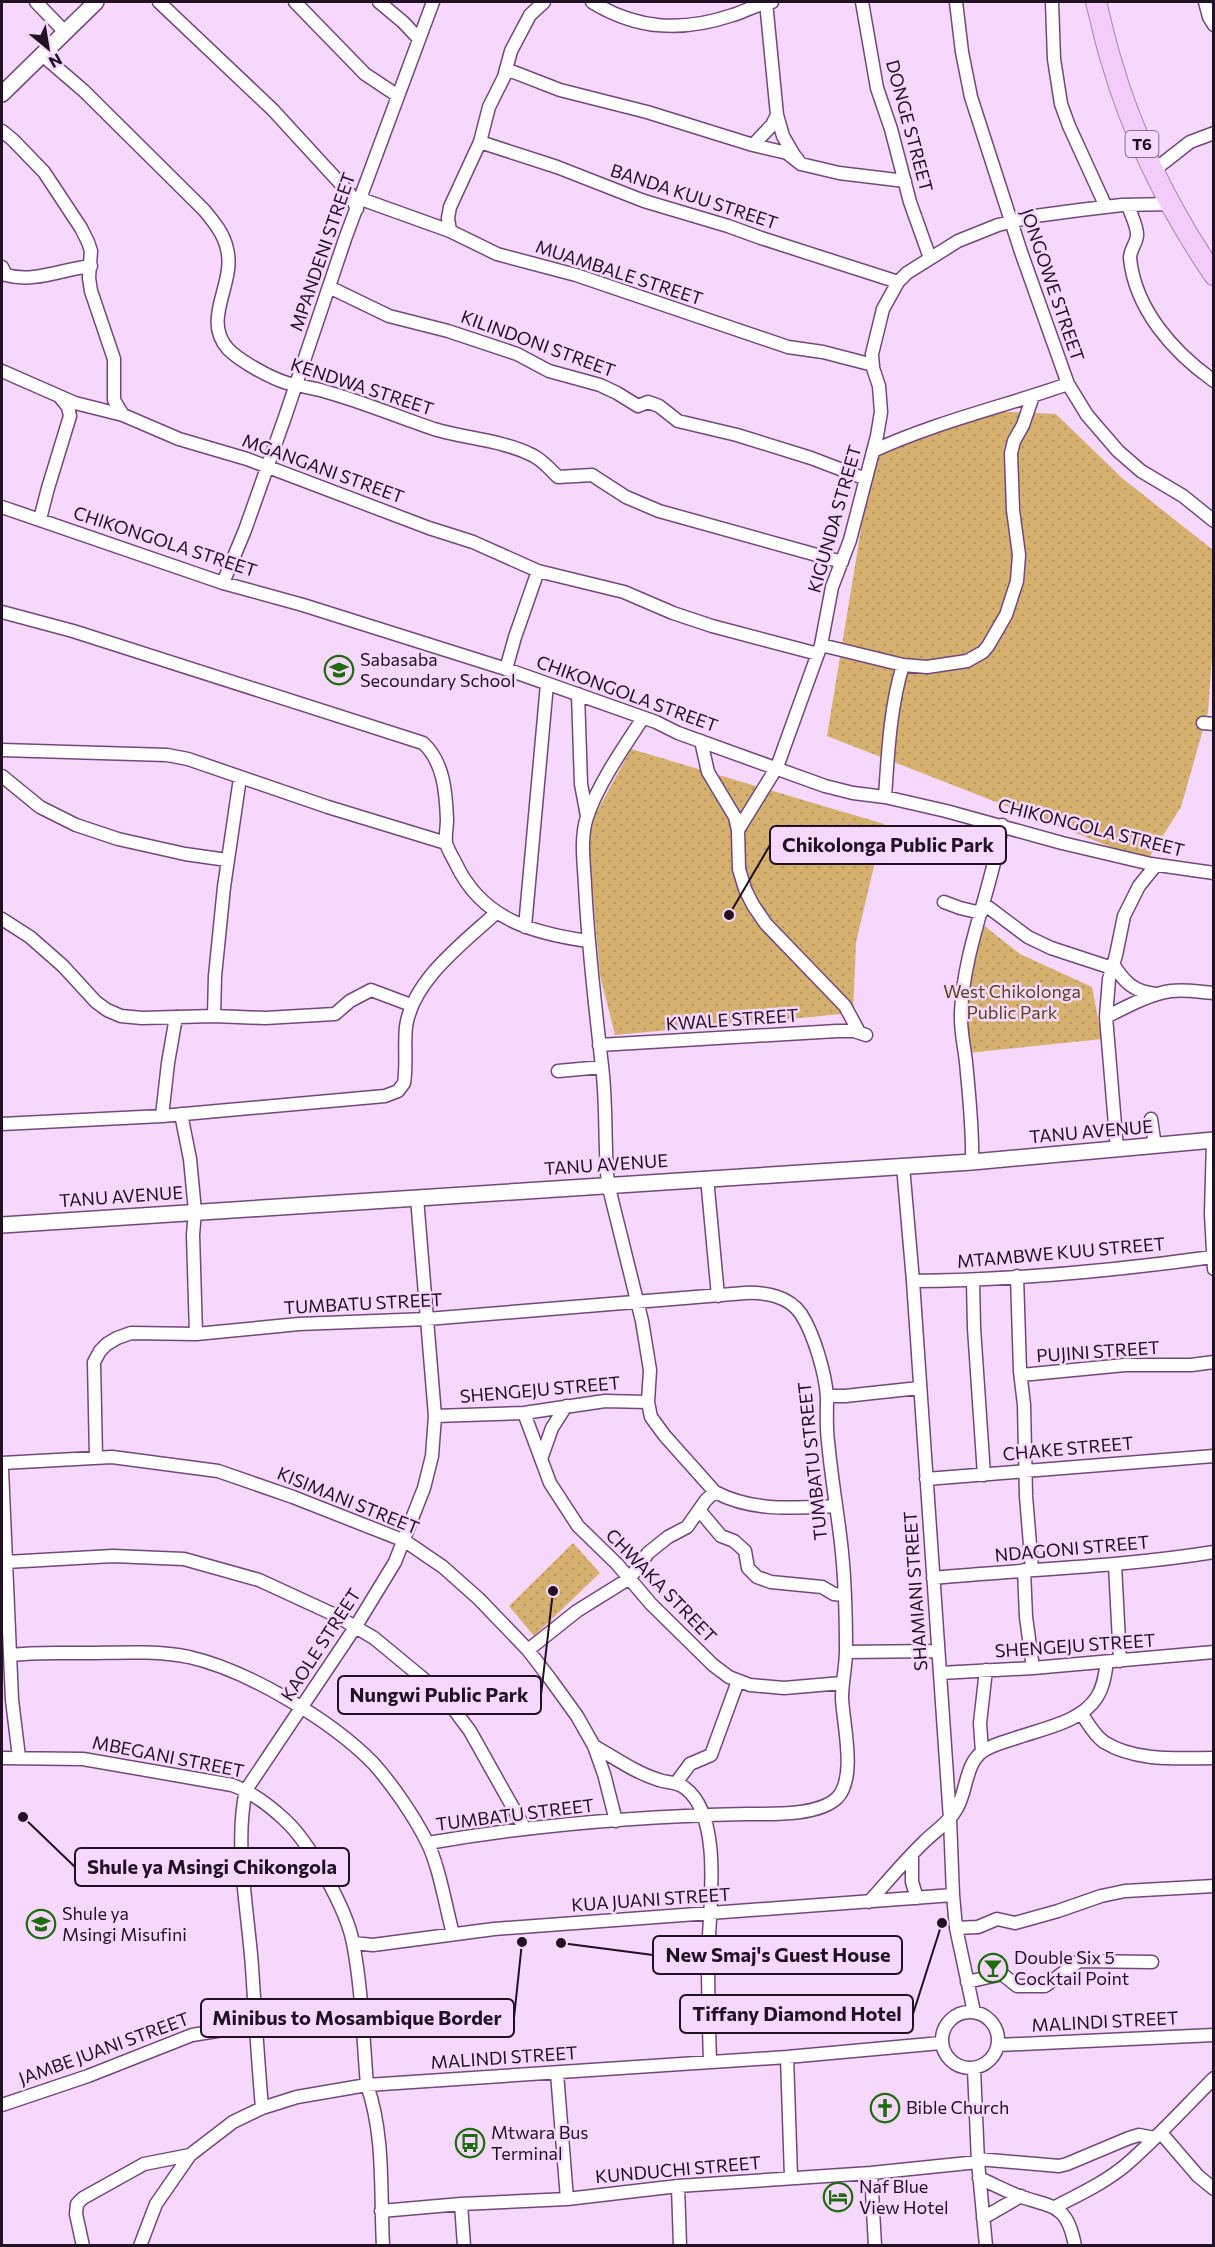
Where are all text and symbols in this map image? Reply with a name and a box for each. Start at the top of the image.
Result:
north arrow [18,18,78,78]
text: N [46,50,66,73]
street label: DONGE STREET [882,57,938,194]
road number: T6 [1126,131,1158,157]
street label: BANDA KUU STREET [608,159,781,234]
street label: MPANDENI STREET [285,169,360,334]
street label: JONGOWE STREET [1016,205,1089,364]
street label: MUAMBALE STREET [533,235,706,309]
street label: KILINDONI STREET [458,305,619,381]
street label: KENDWA STREET [288,353,437,420]
street label: MGANGANI STREET [239,429,407,508]
street label: KIGUNDA STREET [802,442,866,595]
street label: CHIKONGOLA STREET [71,501,260,581]
place label: Sabasaba Secoundary School [360,648,516,691]
street label: CHIKONGOLA STREET [534,650,721,736]
school or university icon: Sabasaba Secoundary School [323,654,355,686]
street label: CHIKONGOLA STREET [996,793,1187,861]
callout: Chikolonga Public Park [770,826,1006,864]
text: Chikolonga Public Park [782,832,994,856]
park label: West Chikolonga Public Park [943,980,1081,1023]
street label: KWALE STREET [665,1003,799,1035]
street label: TANU AVENUE [1028,1115,1154,1147]
street label: TANU AVENUE [543,1149,669,1179]
street label: TANU AVENUE [58,1181,184,1211]
street label: MTAMBWE KUU STREET [956,1232,1166,1272]
street label: TUMBATU STREET [283,1288,443,1318]
street label: PUJINI STREET [1036,1336,1160,1366]
street label: SHENGEJU STREET [459,1371,621,1407]
street label: TUMBATU STREET [793,1381,831,1541]
street label: CHAKE STREET [1002,1431,1134,1465]
street label: KISIMANI STREET [274,1462,423,1539]
street label: SHAMIANI STREET [898,1510,932,1672]
street label: CHWAKA STREET [602,1524,722,1647]
street label: NDAGONI STREET [994,1530,1150,1566]
street label: KAOLE STREET [276,1584,365,1705]
street label: SHENGEJU STREET [994,1628,1156,1662]
callout: Nungwi Public Park [338,1676,541,1714]
text: Nungwi Public Park [350,1682,529,1706]
street label: MBEGANI STREET [90,1731,246,1782]
street label: TUMBATU STREET [435,1793,595,1835]
callout: Shule ya Msingi Chikongola [75,1848,349,1886]
text: Shule ya Msingi Chikongola [87,1854,337,1878]
street label: KUA JUANI STREET [571,1882,731,1916]
place label: Shule ya Msingi Misufini [62,1902,187,1945]
school or university icon: Shule ya Msingi Misufini [25,1908,57,1940]
callout: New Smaj's Guest House [653,1936,902,1974]
text: New Smaj's Guest House [665,1942,891,1966]
place label: Double Six 5 Cocktail Point [1014,1946,1129,1989]
bar icon: Double Six 5 Cocktail Point [977,1952,1009,1984]
callout: Tiffany Diamond Hotel [680,1995,913,2033]
callout: Minibus to Mosambique Border [201,1999,514,2037]
text: Tiffany Diamond Hotel [692,2001,902,2025]
text: Minibus to Mosambique Border [212,2005,502,2029]
street label: MALINDI STREET [1031,2006,1179,2036]
street label: JAMBE JUANI STREET [15,2007,192,2089]
street label: MALINDI STREET [430,2041,578,2073]
church icon: Bible Church [869,2092,901,2124]
place label: Bible Church [906,2096,1009,2118]
place label: Mtwara Bus Terminal [491,2121,589,2164]
bus stop icon: Mtwara Bus Terminal [454,2127,486,2159]
street label: KUNDUCHI STREET [594,2151,762,2187]
place label: Naf Blue View Hotel [859,2175,949,2218]
hotel icon: Naf Blue View Hotel [822,2181,854,2213]

